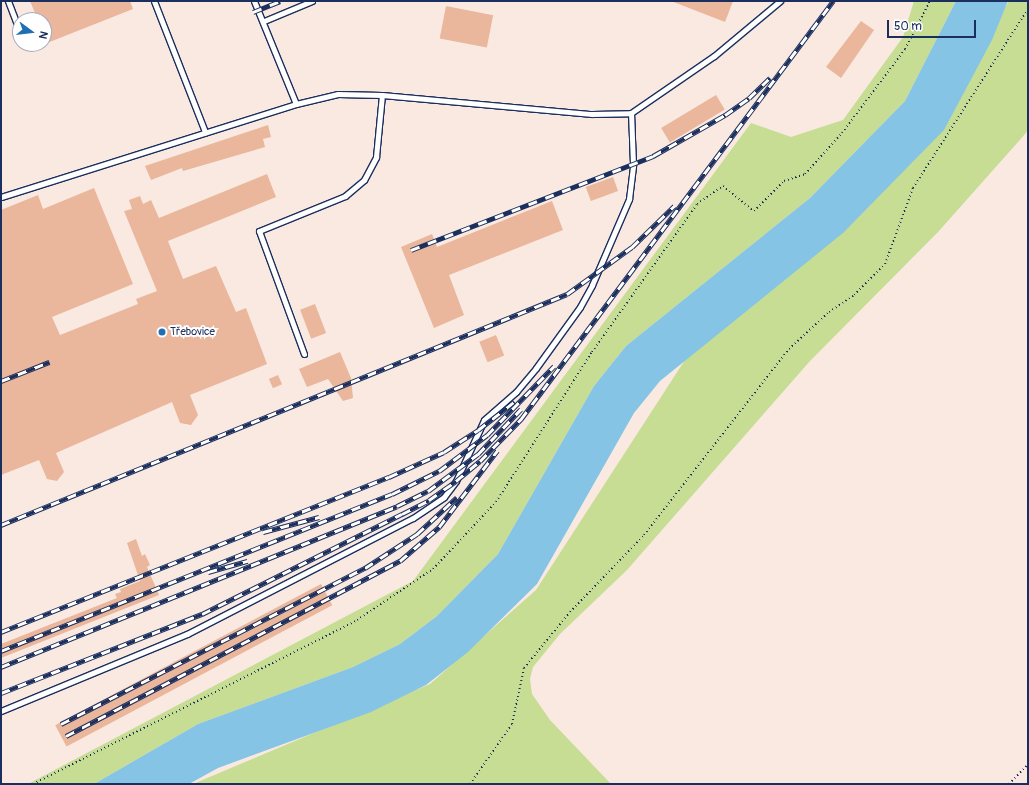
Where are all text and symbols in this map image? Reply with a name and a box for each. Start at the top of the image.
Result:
north arrow [12,12,52,52]
scale bar [889,12,978,38]
text: 50 m [894,19,922,34]
text: N [36,30,50,40]
place label: Třebovice [170,325,215,339]
marker: Třebovice [157,327,167,337]

